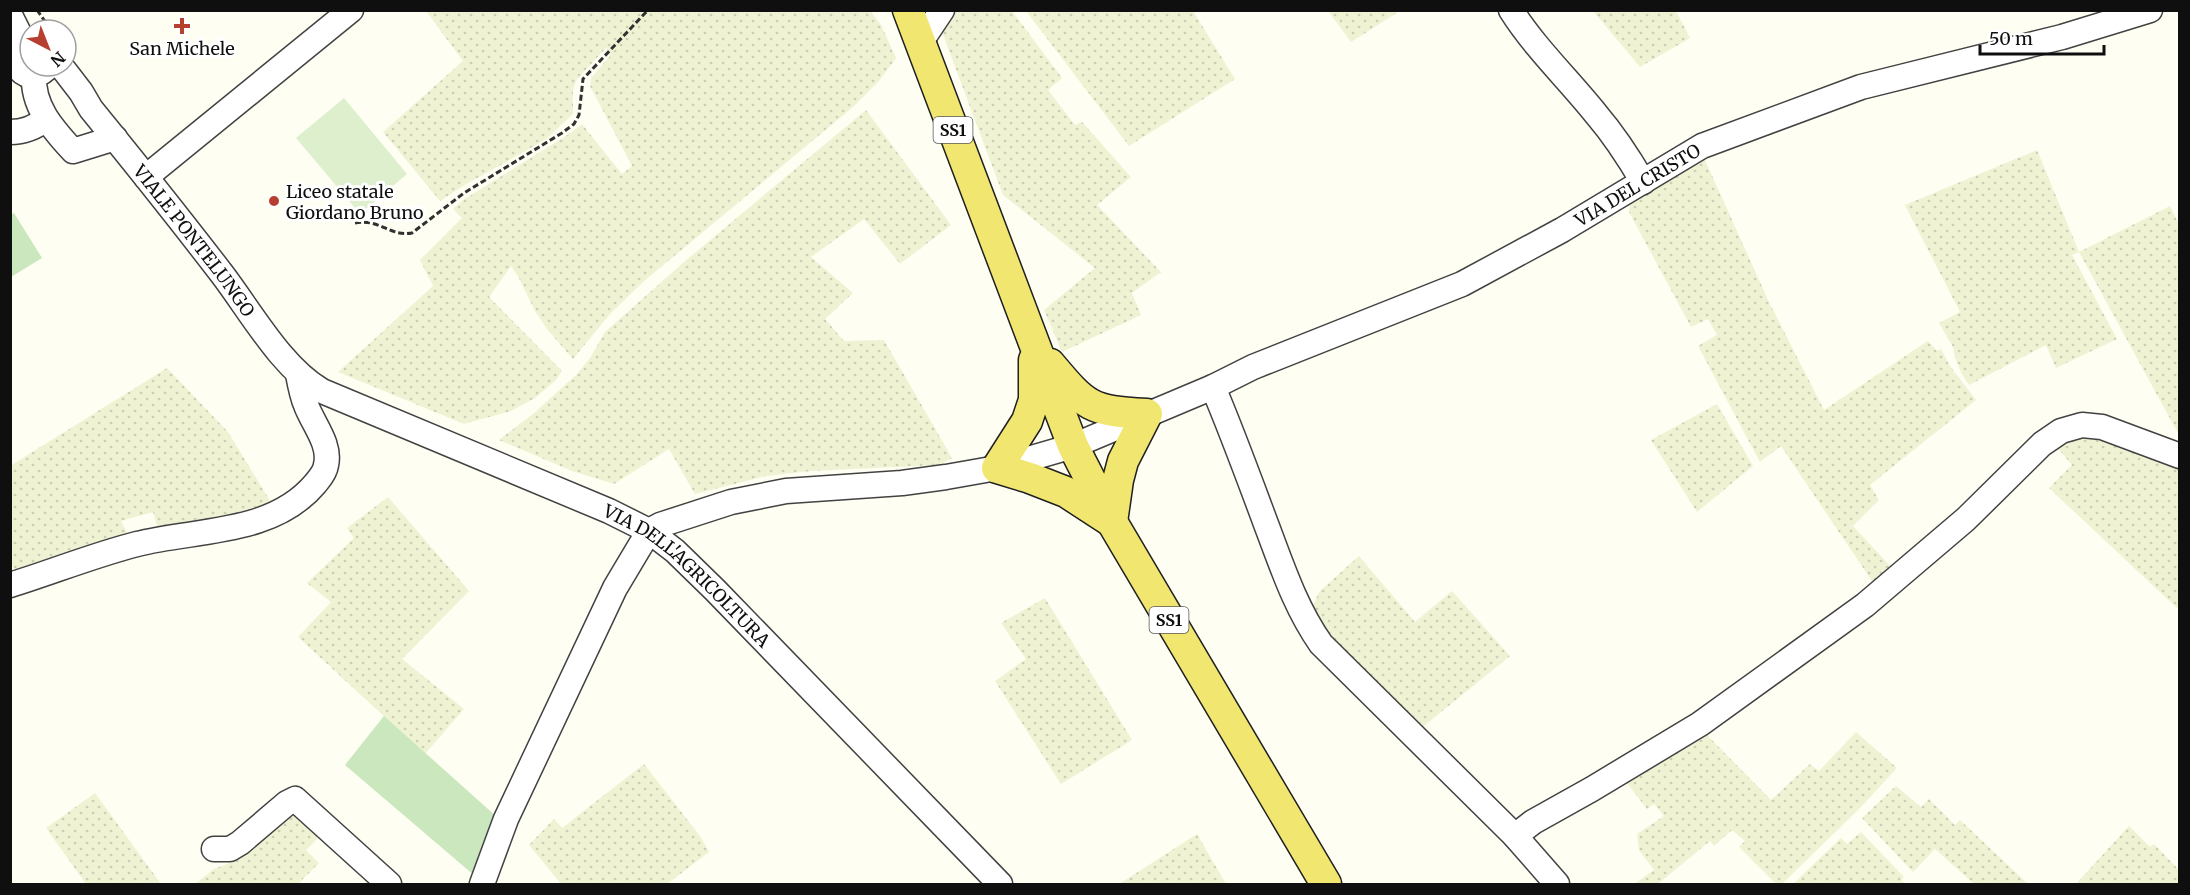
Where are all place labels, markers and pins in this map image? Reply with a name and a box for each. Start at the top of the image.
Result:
marker: San Michele [173,17,191,35]
place label: San Michele [129,37,235,60]
place label: Liceo statale Giordano Bruno [286,180,424,224]
marker: Liceo statale Giordano Bruno [267,194,281,208]

